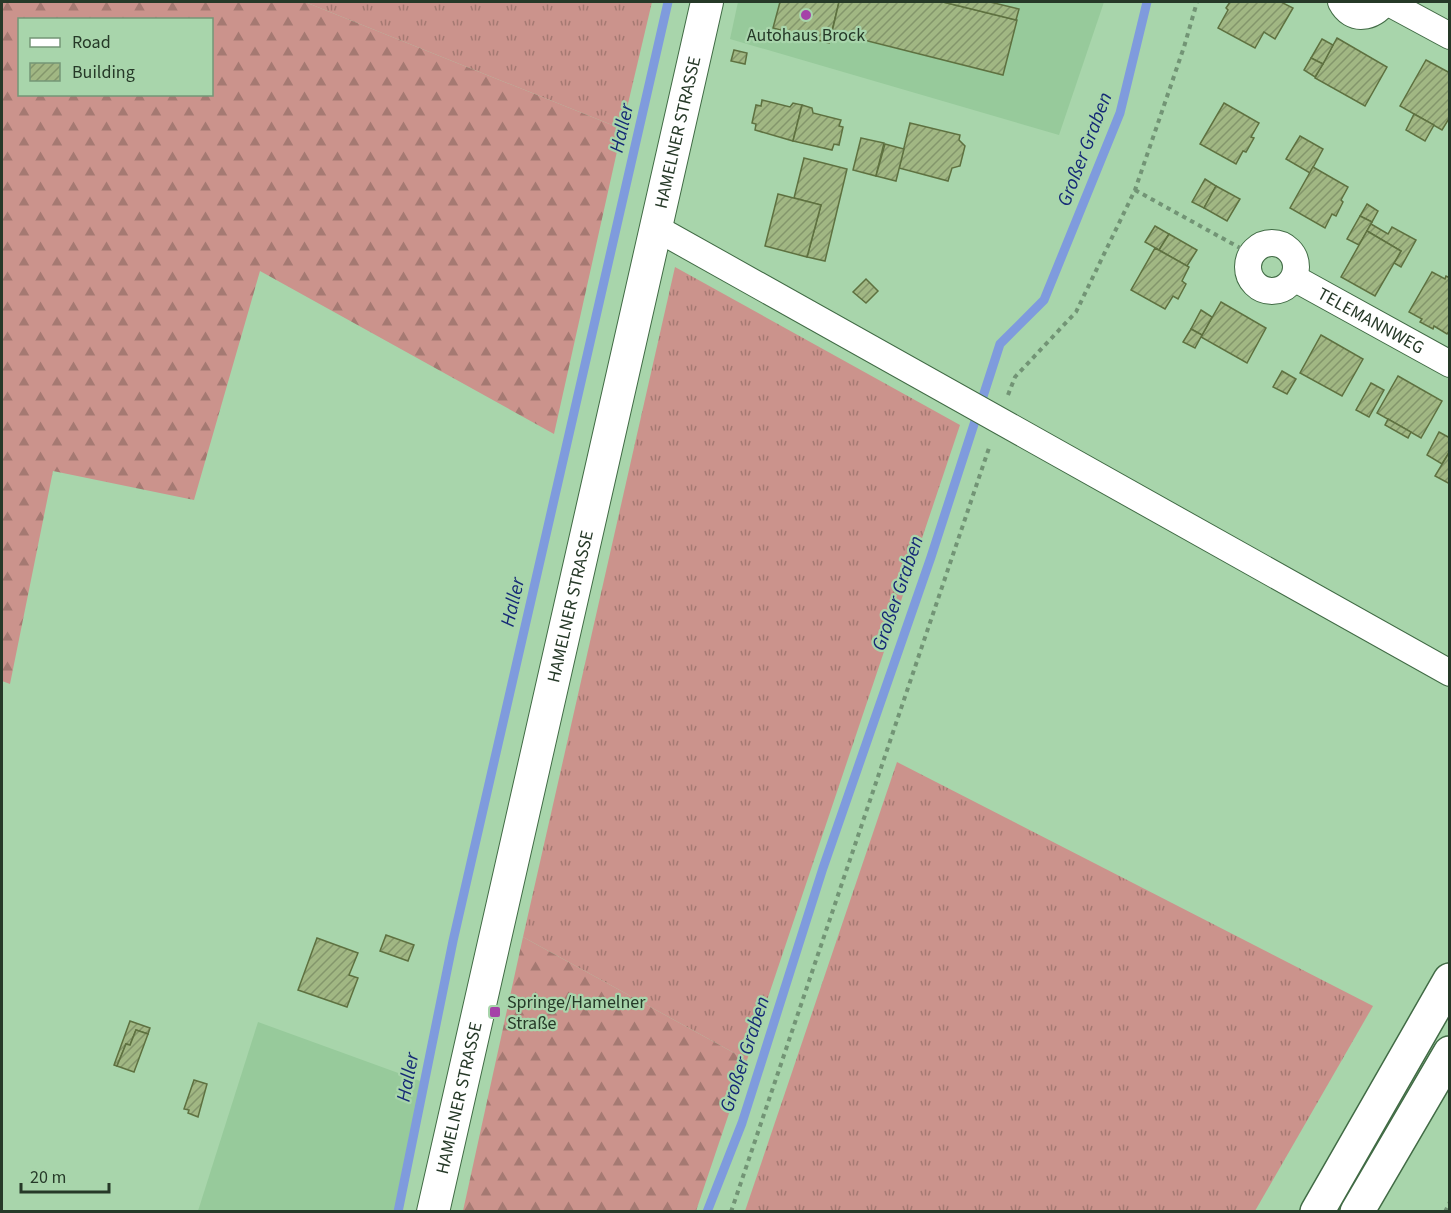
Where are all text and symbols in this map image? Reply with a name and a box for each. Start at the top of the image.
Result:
marker: Autohaus Brock [799,8,813,22]
legend [18,18,213,96]
place label: Autohaus Brock [747,23,865,48]
text: Road [72,30,111,55]
street label: HAMELNER STRASSE [649,54,707,211]
text: Building [72,60,135,85]
water label: Großer Graben [1050,88,1120,210]
water label: Haller [603,100,641,156]
street label: TELEMANNWEG [1313,281,1429,360]
street label: HAMELNER STRASSE [541,528,600,685]
water label: Großer Graben [865,532,931,655]
water label: Haller [494,574,532,630]
place label: Springe/Hamelner Straße [507,990,646,1036]
water label: Großer Graben [713,993,777,1116]
marker: Springe/Hamelner Straße [488,1005,502,1019]
street label: HAMELNER STRASSE [430,1020,489,1176]
water label: Haller [390,1049,427,1104]
scale bar [21,1156,110,1194]
text: 20 m [30,1165,66,1190]

